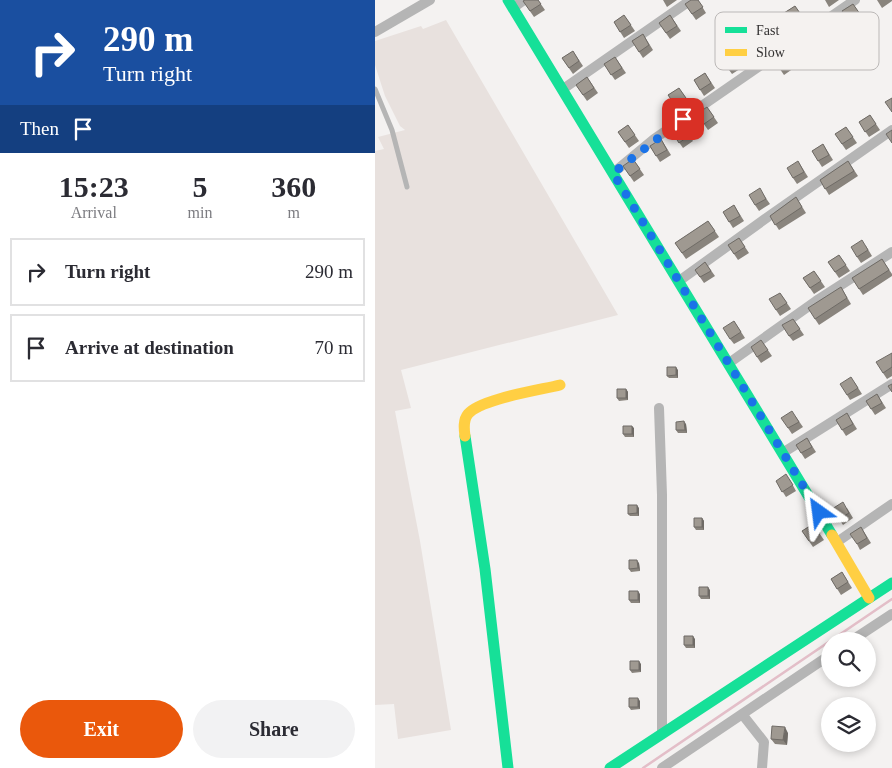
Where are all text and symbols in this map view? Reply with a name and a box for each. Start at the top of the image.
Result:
legend [715,12,879,70]
icon: right [20,20,85,85]
text: 290 m [103,20,193,59]
text: Fast [756,23,779,38]
text: Slow [756,45,786,60]
text: Turn right [103,61,192,86]
pin [662,98,704,140]
icon: arrive [669,105,697,133]
icon: arrive [69,115,97,143]
text: Then [20,118,59,139]
text: 15:23 [59,170,129,203]
text: 5 [192,170,207,203]
text: 360 [271,170,316,203]
text: Arrival [71,204,117,221]
text: min [188,204,212,221]
text: m [287,204,300,221]
icon: right [22,258,50,286]
text: Turn right [65,261,150,282]
text: 290 m [305,261,353,282]
icon: arrive [22,334,50,362]
text: Arrive at destination [65,337,234,358]
text: 70 m [314,337,353,358]
position arrow [792,485,844,537]
map controls [821,632,876,752]
button: search [821,632,876,687]
button: layers [821,697,876,752]
button: Exit [20,700,183,758]
button: Share [193,700,355,758]

